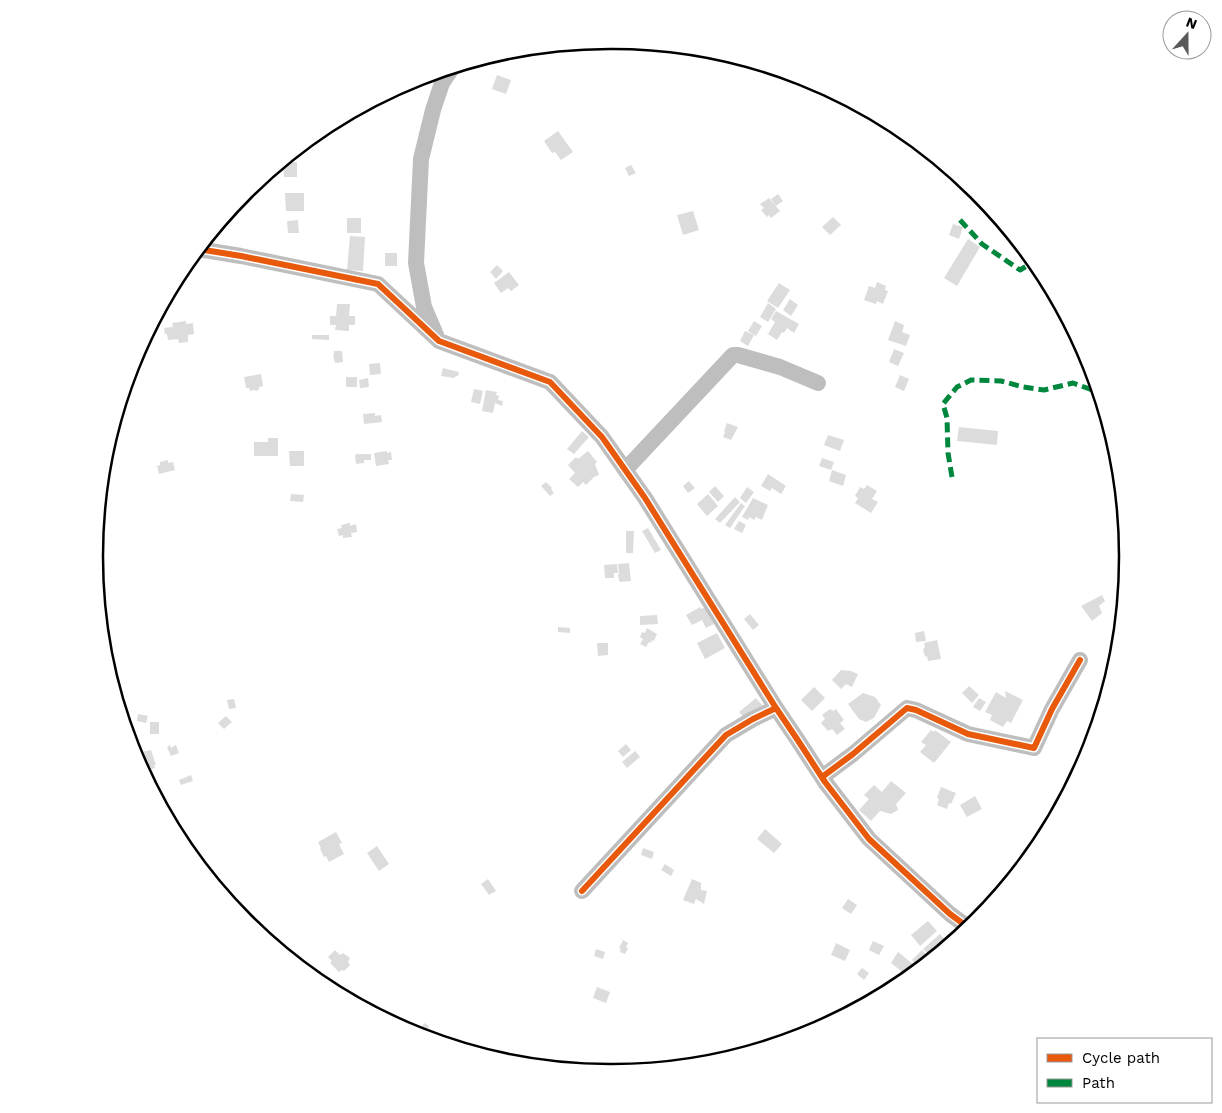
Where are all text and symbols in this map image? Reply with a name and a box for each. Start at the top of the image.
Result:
north arrow [1162,10,1212,60]
text: N [1184,14,1199,32]
legend [1037,1038,1212,1103]
text: Cycle path [1082,1049,1160,1067]
text: Path [1082,1074,1115,1092]

